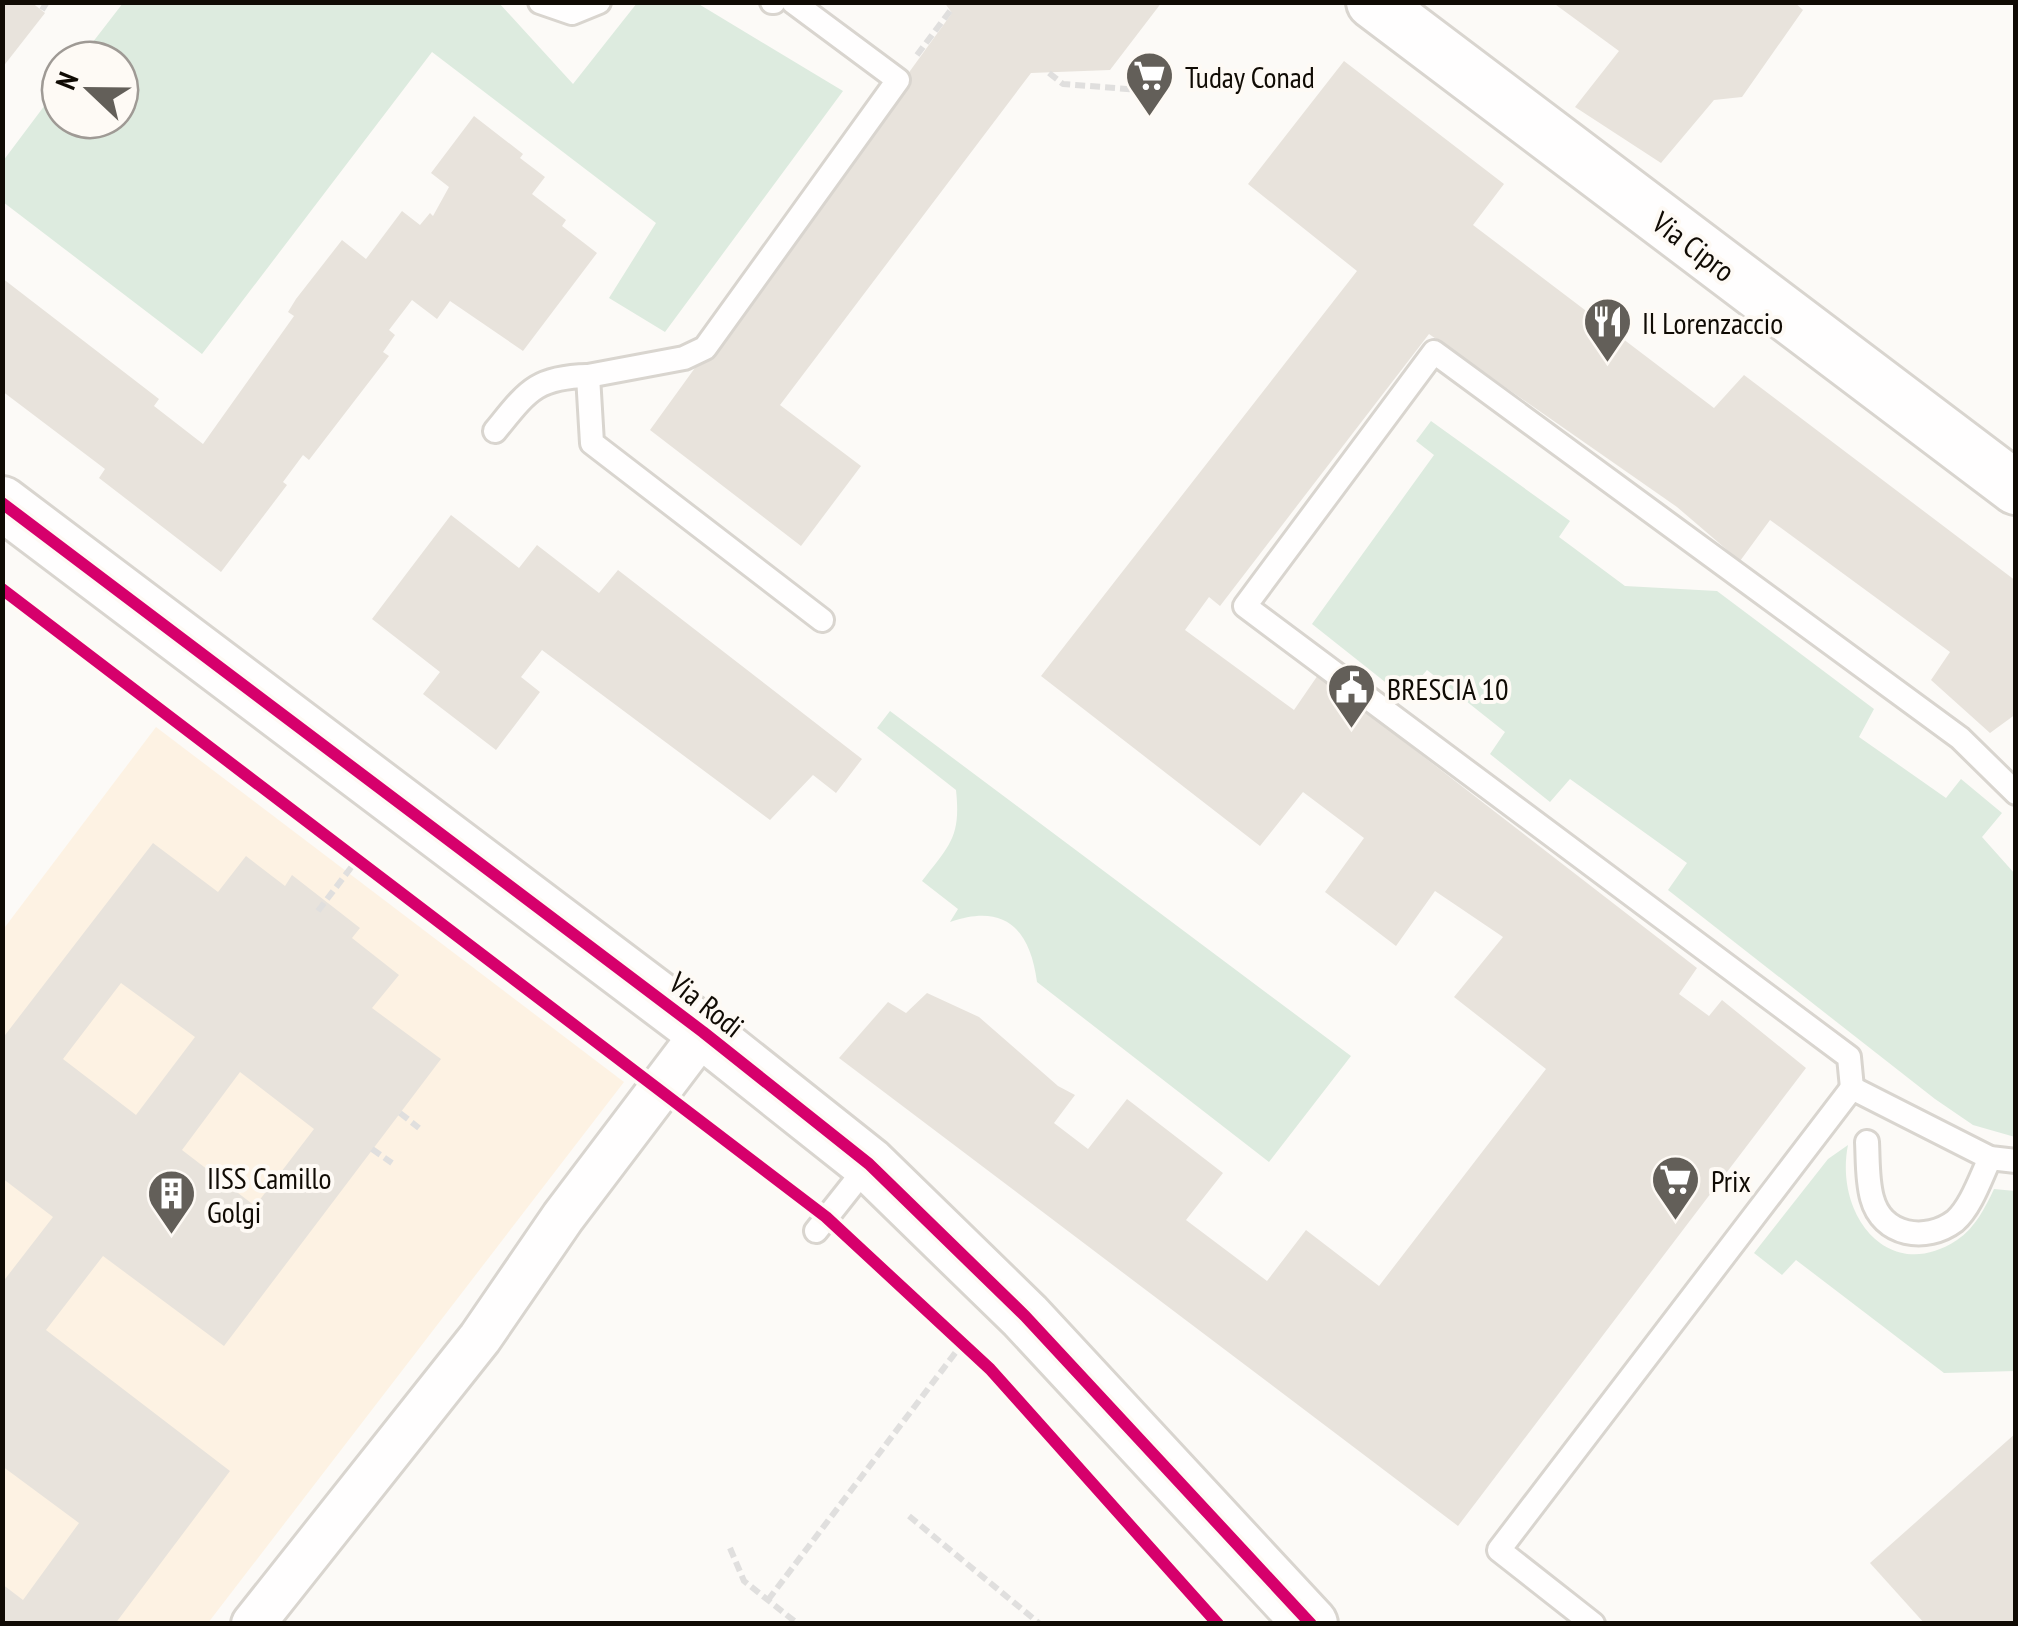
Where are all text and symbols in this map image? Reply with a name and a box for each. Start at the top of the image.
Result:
north arrow [40,40,140,140]
supermarket icon: Tuday Conad [1124,50,1176,118]
place label: Tuday Conad [1185,57,1315,96]
text: N [46,67,86,94]
street label: Via Cipro [1644,202,1743,290]
restaurant icon: Il Lorenzaccio [1581,296,1633,364]
place label: Il Lorenzaccio [1642,303,1783,342]
public building icon: BRESCIA 10 [1326,662,1378,730]
place label: BRESCIA 10 [1387,669,1509,708]
street label: Via Rodi [661,962,752,1045]
supermarket icon: Prix [1650,1154,1702,1222]
place label: IISS Camillo Golgi [207,1158,331,1231]
place label: Prix [1711,1161,1751,1200]
building icon: IISS Camillo Golgi [146,1168,198,1236]

